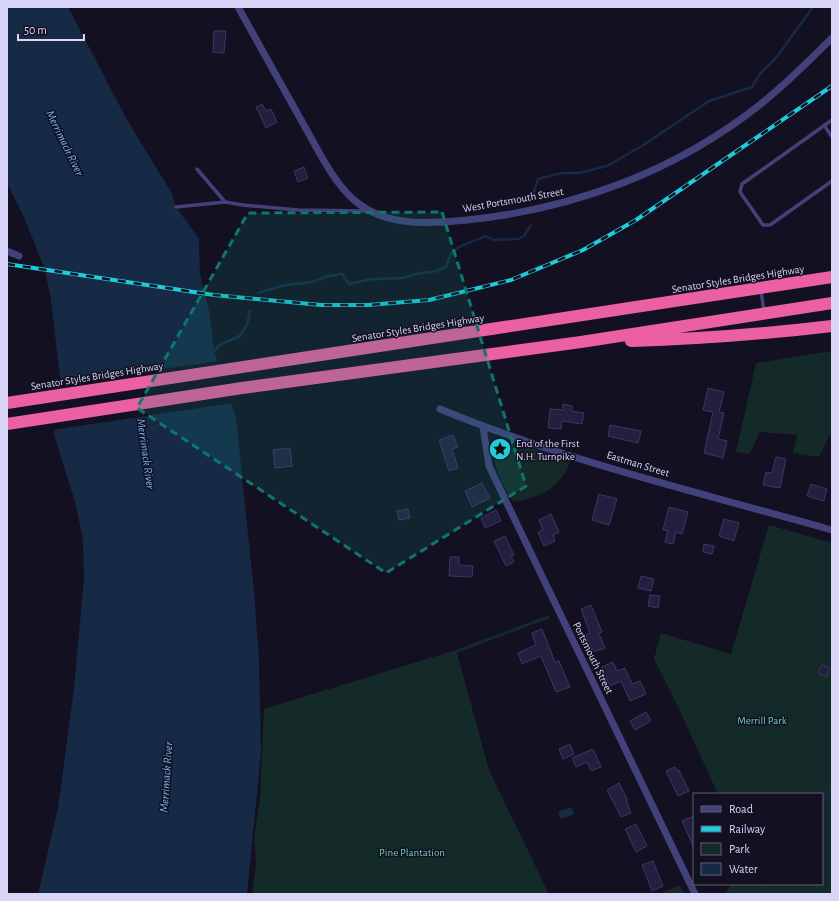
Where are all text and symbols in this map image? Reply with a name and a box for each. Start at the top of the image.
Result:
scale bar [18,16,84,42]
text: 50 m [24,24,47,36]
water label: Merrimack River [44,108,86,179]
street label: West Portsmouth Street [462,186,565,214]
street label: Senator Styles Bridges Highway [671,263,805,295]
street label: Senator Styles Bridges Highway [351,312,485,344]
street label: Senator Styles Bridges Highway [30,360,164,392]
water label: Merrimack River [135,418,157,491]
place icon: End of the First N.H. Turnpike [487,436,513,462]
place label: End of the First N.H. Turnpike [516,438,580,462]
street label: Eastman Street [605,449,671,479]
street label: Portsmouth Street [571,620,615,696]
park label: Merrill Park [737,715,787,726]
water label: Merrimack River [158,740,175,813]
legend [693,793,823,885]
text: Road [729,803,753,815]
text: Railway [729,823,765,836]
text: Park [729,843,750,855]
park label: Pine Plantation [379,847,445,858]
text: Water [729,863,758,875]

